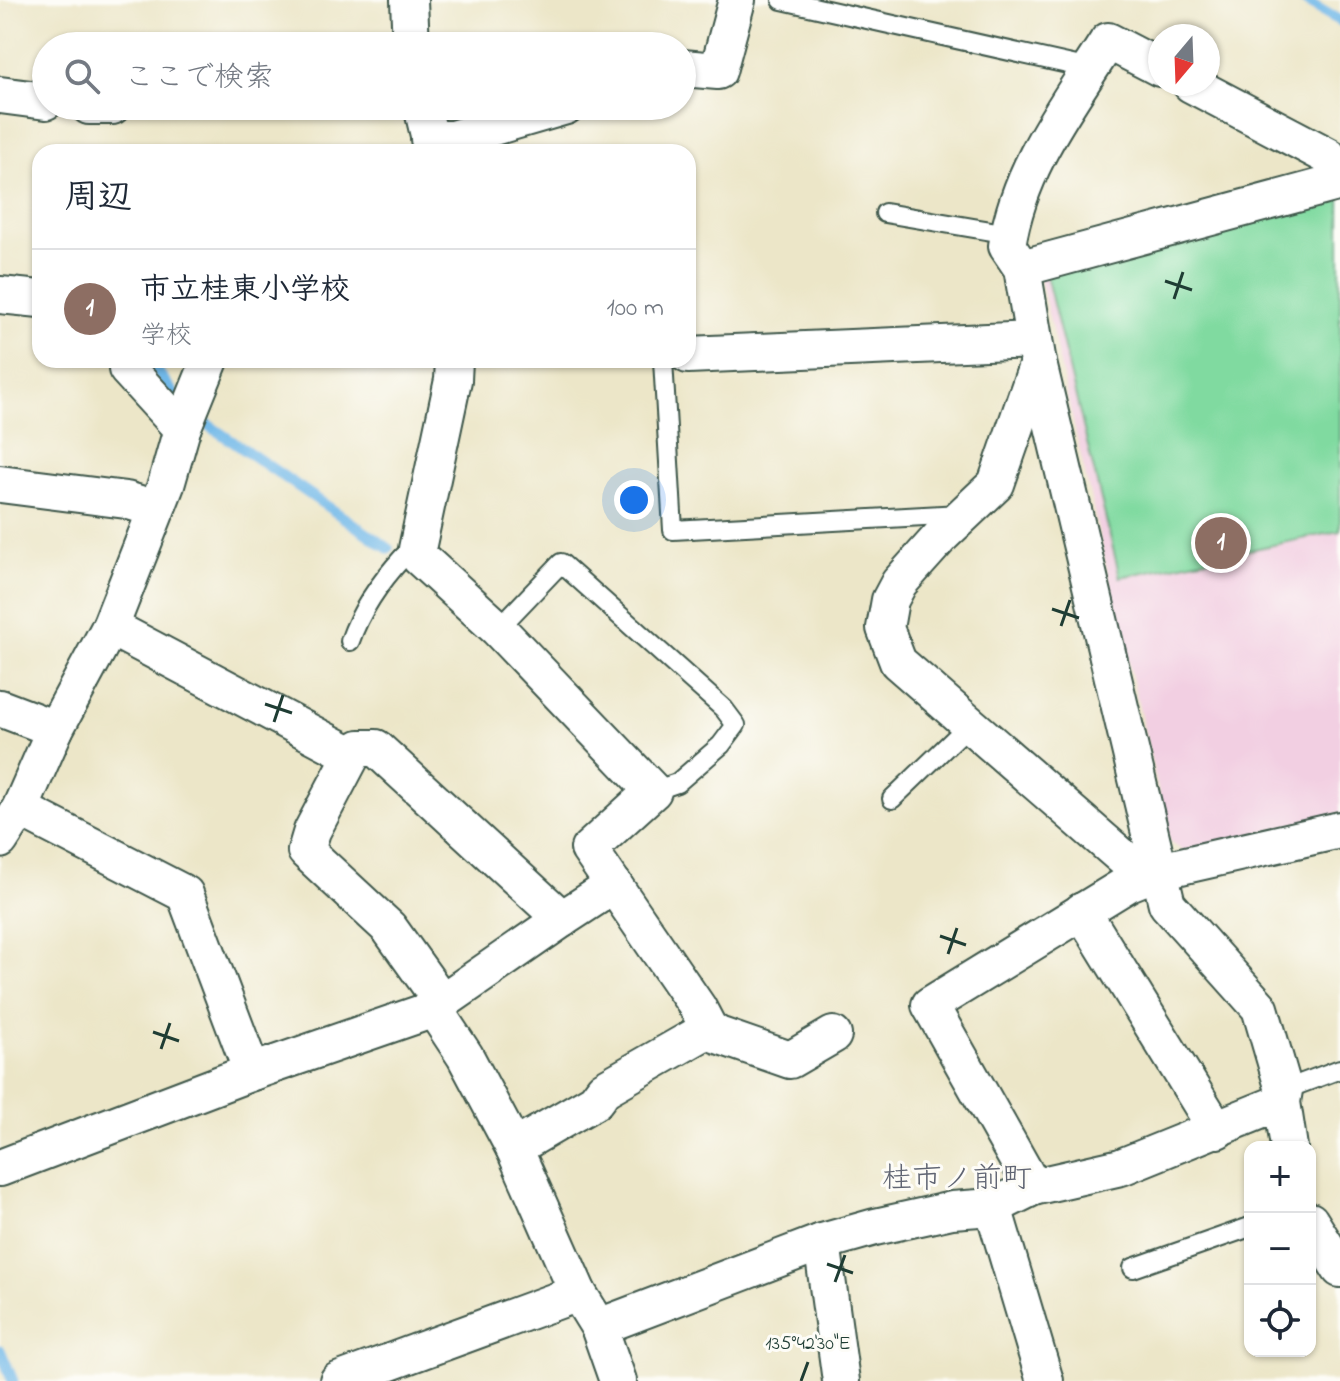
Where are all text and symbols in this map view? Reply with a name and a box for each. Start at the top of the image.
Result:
north arrow [1148,24,1220,96]
search box [32,32,696,120]
icon: search [60,54,104,98]
text: ここで検索 [124,57,274,101]
text: 周辺 [64,174,132,224]
text: 市立桂東小学校 [140,269,350,313]
text: 1 [86,290,94,328]
text: 100 m [607,290,664,328]
text: 学校 [140,318,192,356]
your location [614,480,654,520]
pin: 1 [1195,513,1247,573]
map controls [1244,1141,1316,1357]
button: + [1244,1141,1316,1213]
district label: 桂市ノ前町 [882,1158,1032,1202]
button: − [1244,1213,1316,1285]
button: locate [1244,1285,1316,1357]
text: 135°42'30"E [765,1330,851,1359]

